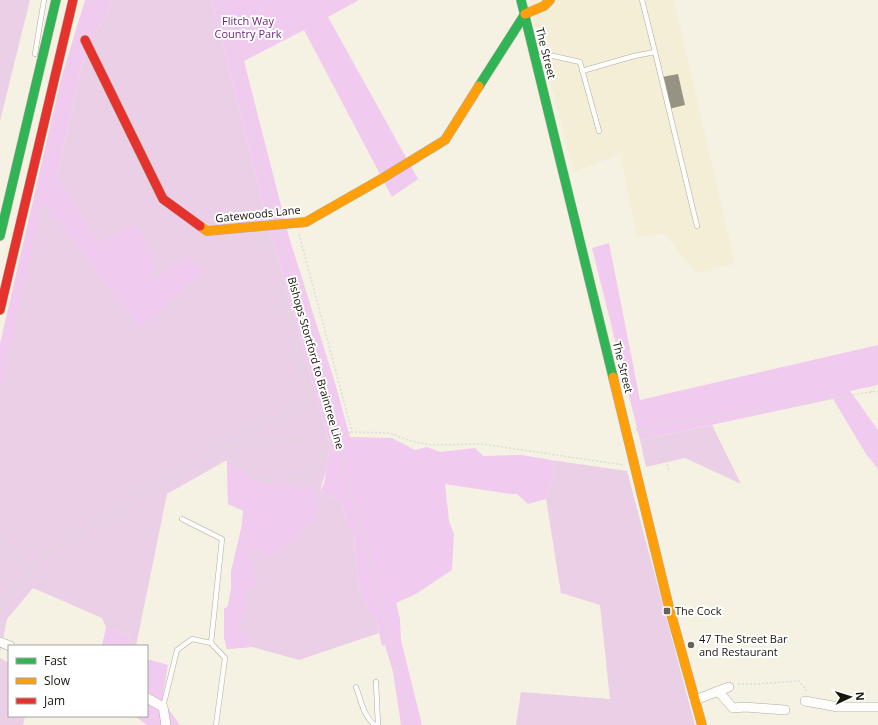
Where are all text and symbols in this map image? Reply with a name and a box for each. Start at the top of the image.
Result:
park label: Flitch Way Country Park [215,13,282,41]
street label: The Street [533,26,560,80]
street label: Gatewoods Lane [215,202,301,225]
street label: Bishops Stortford to Braintree Line [285,275,348,451]
street label: The Street [610,340,637,394]
place label: The Cock [675,603,722,618]
marker: The Cock [662,606,672,616]
place label: 47 The Street Bar and Restaurant [699,631,788,659]
marker: 47 The Street Bar and Restaurant [686,640,696,650]
legend [8,645,148,717]
text: Fast [44,652,67,669]
text: Slow [44,672,71,689]
north arrow [830,677,870,717]
text: N [853,691,868,701]
text: Jam [43,692,65,709]

